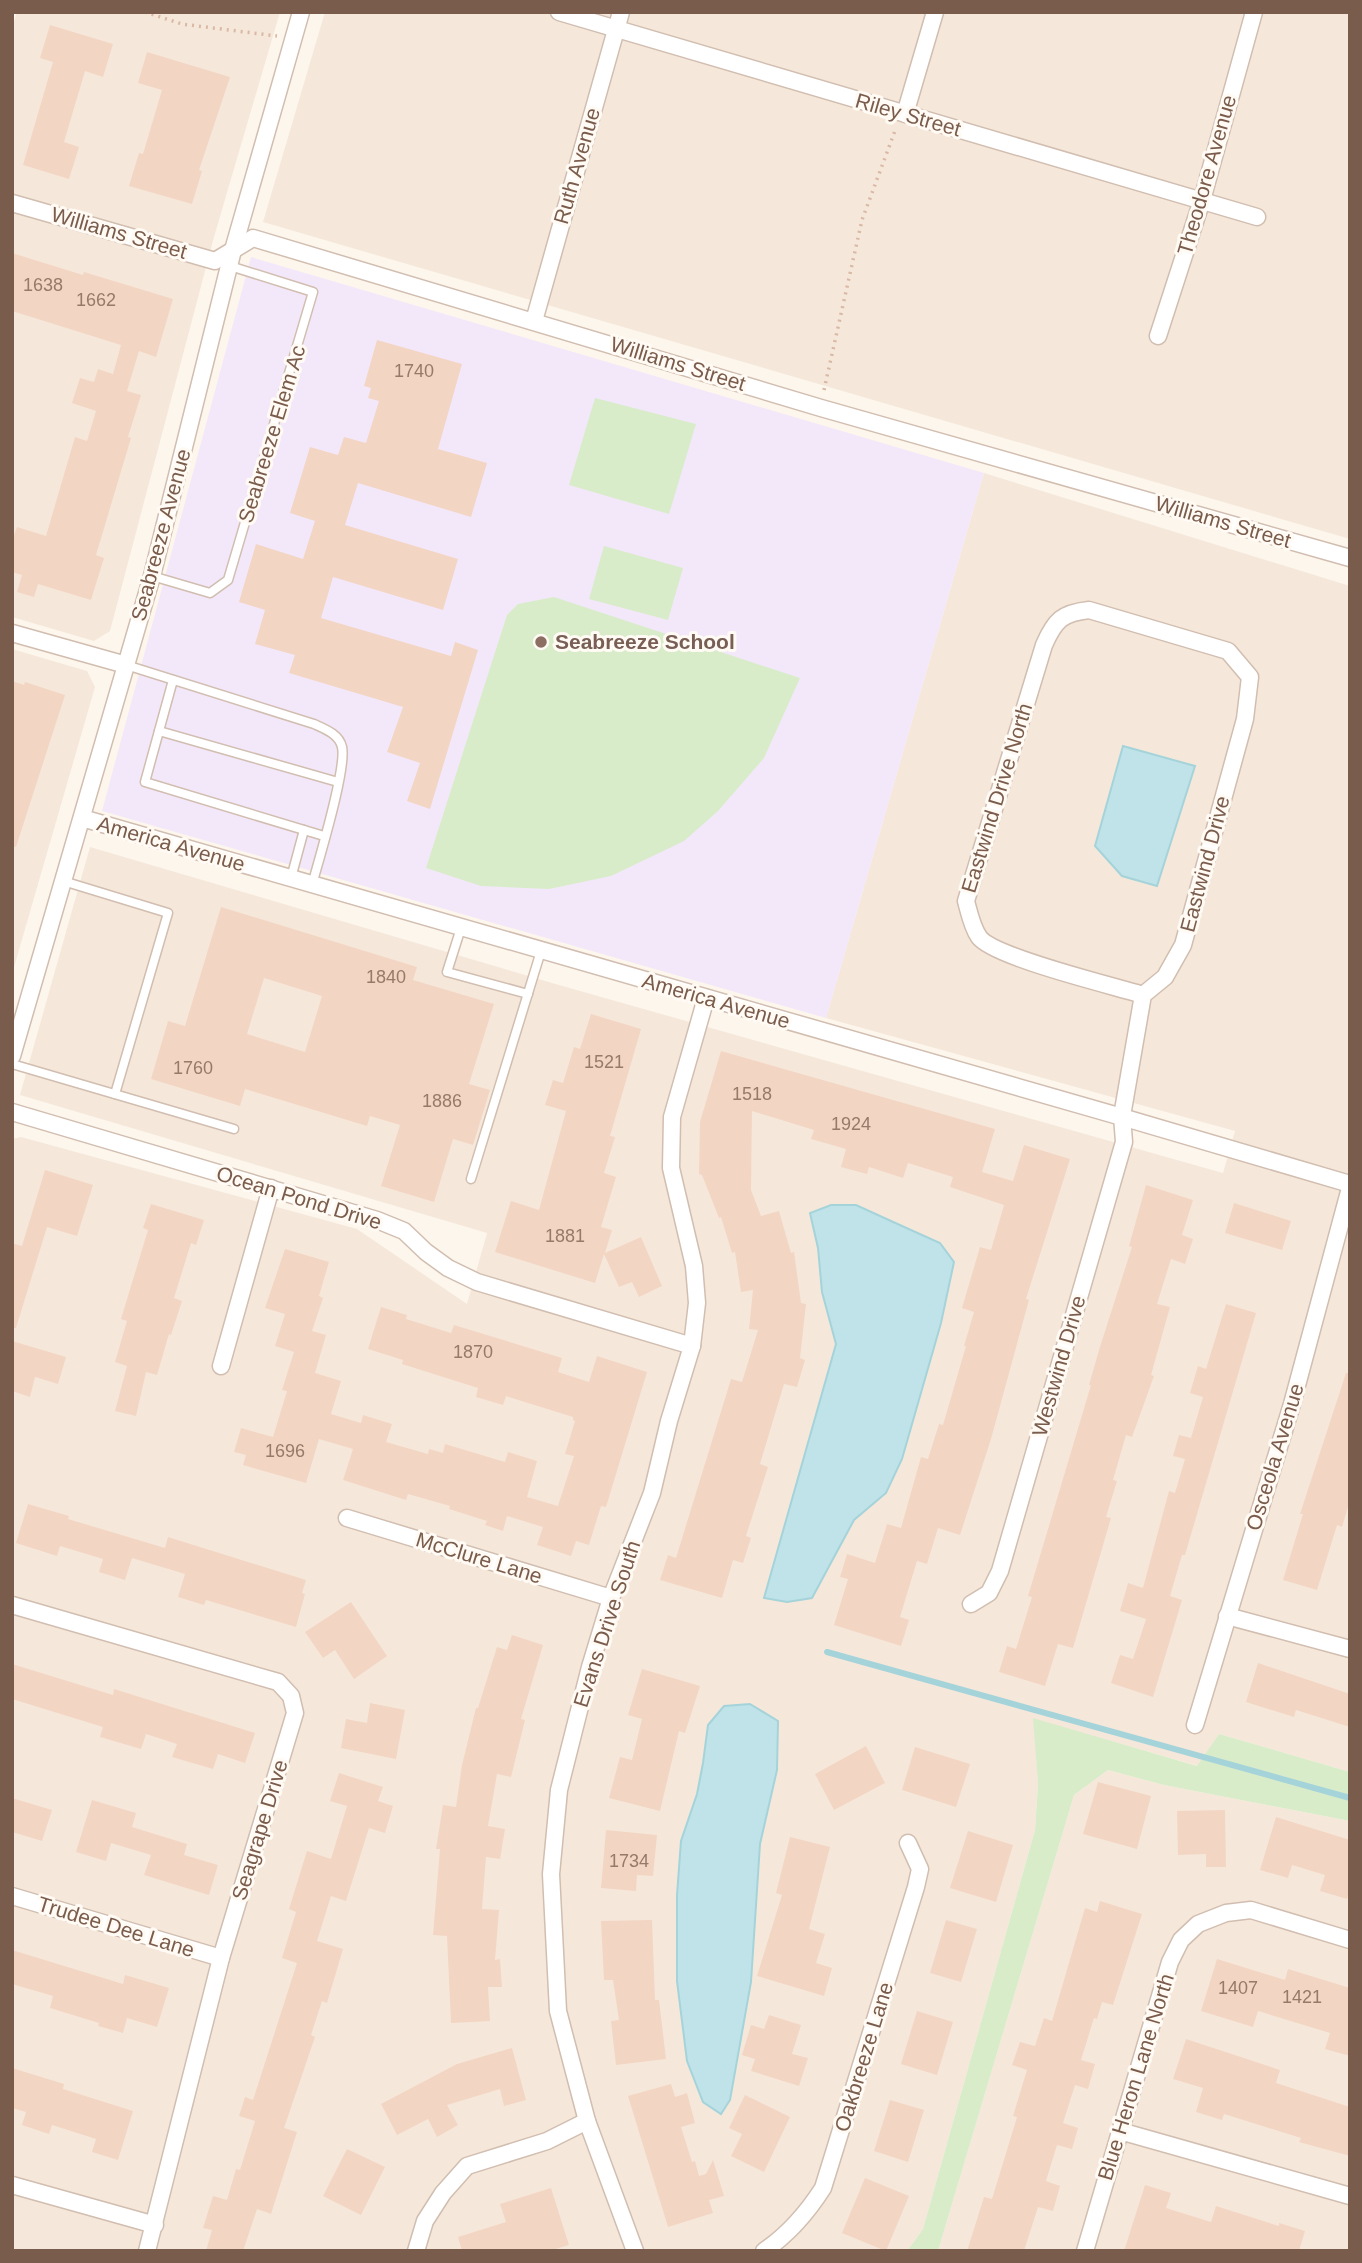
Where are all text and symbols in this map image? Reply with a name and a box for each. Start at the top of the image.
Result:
street label: Riley Street [853,89,964,141]
street label: Theodore Avenue [1173,92,1240,258]
street label: Ruth Avenue [549,105,604,227]
street label: Williams Street [49,202,190,263]
house number: 1638 [23,275,63,295]
house number: 1662 [76,290,116,310]
street label: Williams Street [608,332,749,395]
street label: Seabreeze Elem Ac [234,342,309,525]
house number: 1740 [394,361,434,381]
street label: Seabreeze Avenue [126,446,195,623]
street label: Williams Street [1153,491,1294,552]
place label: Seabreeze School [555,630,735,653]
marker: Seabreeze School [533,634,549,650]
street label: Eastwind Drive North [957,700,1036,896]
street label: Eastwind Drive [1175,793,1234,934]
street label: America Avenue [95,811,248,876]
house number: 1840 [366,967,406,987]
street label: America Avenue [640,968,793,1033]
house number: 1521 [584,1052,624,1072]
house number: 1760 [173,1058,213,1078]
house number: 1518 [732,1084,772,1104]
house number: 1886 [422,1091,462,1111]
house number: 1924 [831,1114,871,1134]
street label: Ocean Pond Drive [214,1161,385,1234]
house number: 1881 [545,1226,585,1246]
street label: Westwind Drive [1027,1293,1090,1439]
house number: 1870 [453,1342,493,1362]
street label: Osceola Avenue [1241,1381,1308,1533]
house number: 1696 [265,1441,305,1461]
street label: McClure Lane [413,1527,545,1588]
street label: Evans Drive South [569,1538,644,1710]
street label: Seagrape Drive [227,1757,292,1903]
house number: 1734 [609,1851,649,1871]
street label: Trudee Dee Lane [35,1892,197,1961]
street label: Blue Heron Lane North [1093,1971,1178,2183]
house number: 1407 [1218,1978,1258,1998]
street label: Oakbreeze Lane [830,1979,897,2134]
house number: 1421 [1282,1987,1322,2007]

